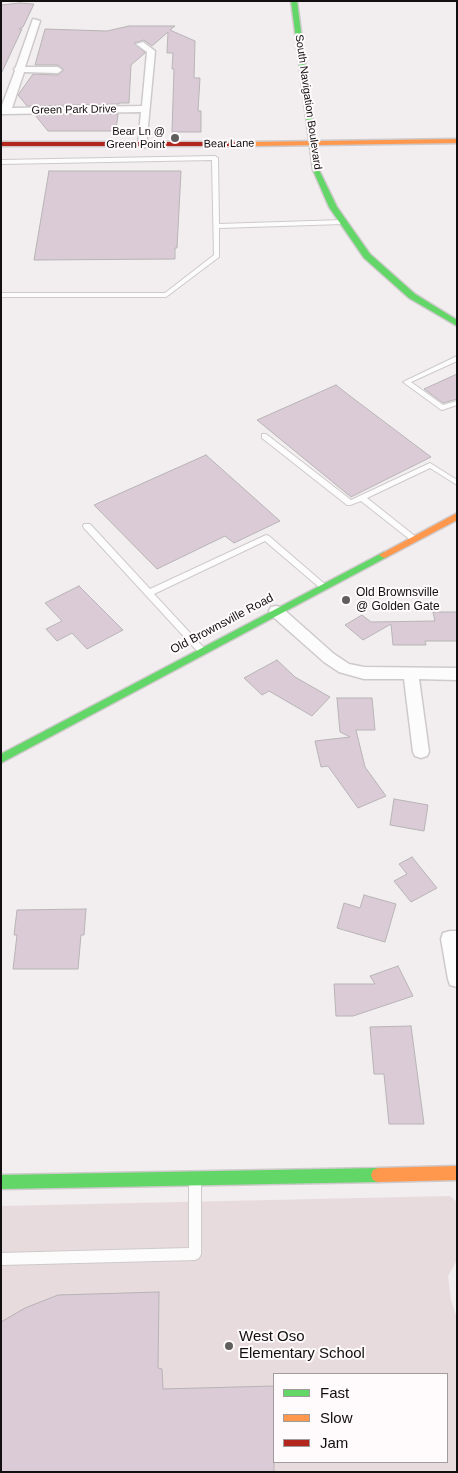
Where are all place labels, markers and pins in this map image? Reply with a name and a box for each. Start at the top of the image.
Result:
place label: Bear Ln @ Green Point [106,125,165,151]
marker: Bear Ln @ Green Point [169,132,181,144]
place label: Old Brownsville @ Golden Gate [356,586,440,614]
marker: Old Brownsville @ Golden Gate [340,594,352,606]
place label: West Oso Elementary School [239,1328,365,1363]
marker: West Oso Elementary School [223,1340,235,1352]

